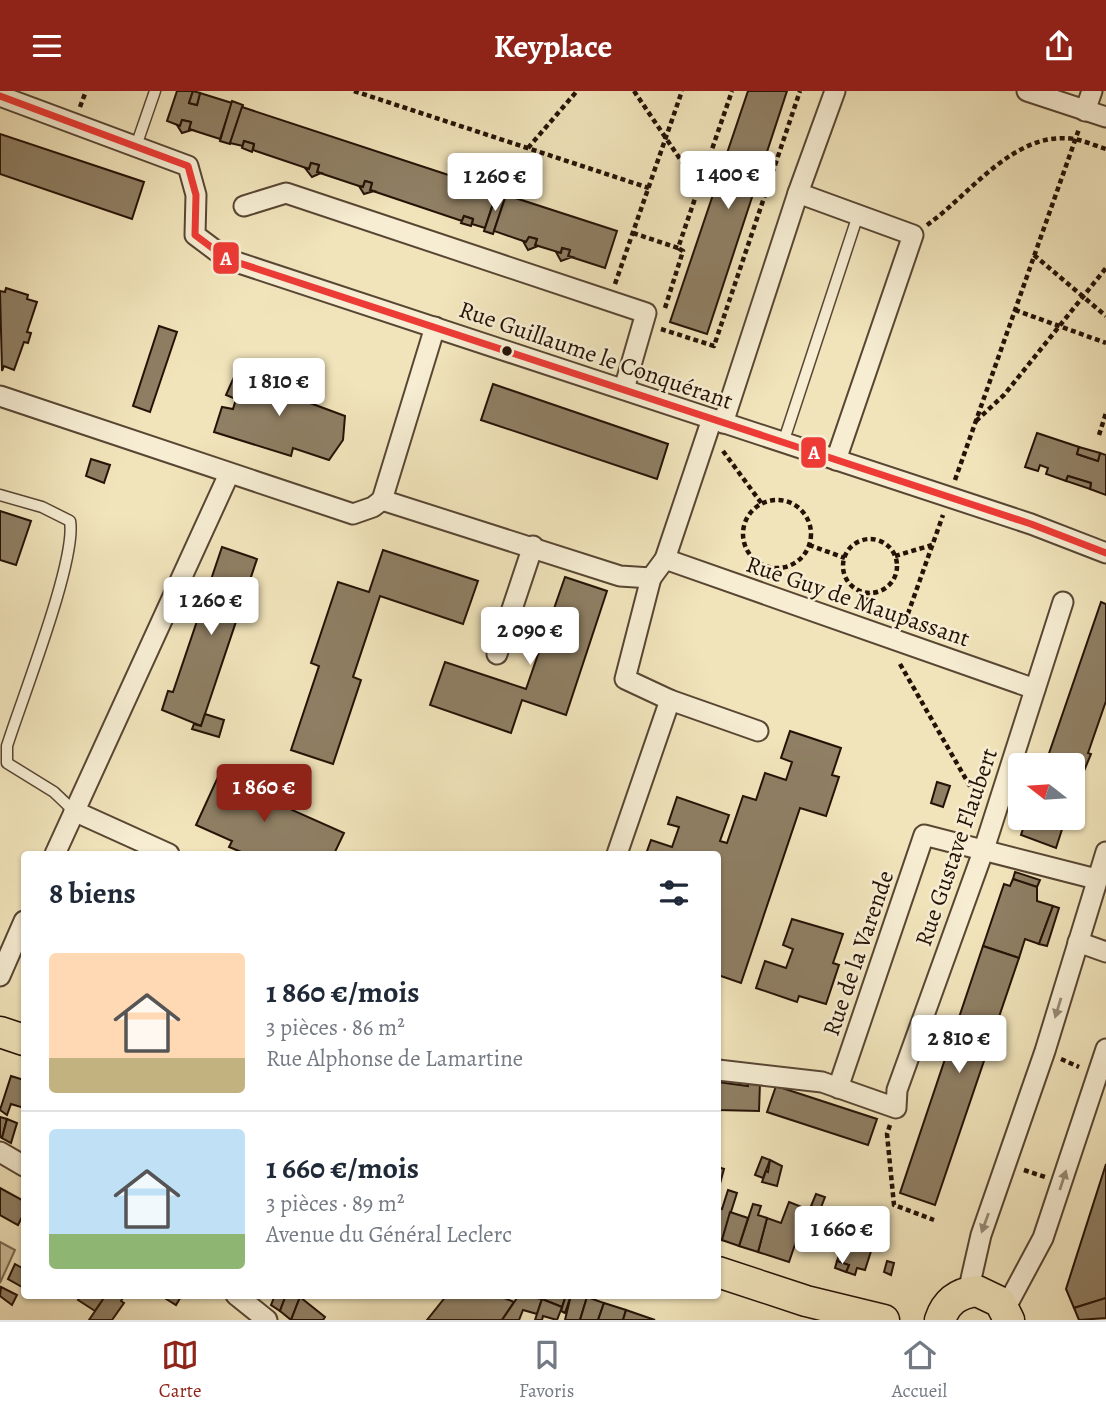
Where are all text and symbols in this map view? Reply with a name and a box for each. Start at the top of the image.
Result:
text: Keyplace [494,24,612,68]
icon: menu [28,27,66,65]
icon: share [1040,27,1078,65]
pin: 1 400 € [663,151,793,211]
pin: 1 260 € [430,153,560,213]
text: 1 400 € [696,158,760,189]
text: 1 260 € [464,160,526,191]
line badge: A [212,241,240,275]
text: A [219,246,233,272]
street label: Rue Guillaume le Conquérant [455,293,737,417]
unlabelled marker [500,344,514,358]
pin: 1 810 € [214,359,344,418]
text: 1 810 € [249,365,309,396]
line badge: A [800,436,827,469]
text: A [807,440,821,466]
street label: Rue Guy de Maupassant [742,548,974,654]
pin: 1 260 € [146,577,276,637]
text: 1 260 € [180,584,242,615]
pin: 2 090 € [465,607,595,667]
text: 2 090 € [497,614,563,645]
street label: Rue Gustave Flaubert [907,744,1005,950]
north arrow [1008,753,1085,829]
map controls [1008,753,1085,830]
pin: 1 860 € [199,765,329,824]
text: 1 860 € [233,771,295,802]
street label: Rue de la Varende [815,866,901,1040]
text: 8 biens [49,873,136,913]
icon: filters [655,874,693,912]
text: 1 860 €/mois [266,972,419,1012]
icon: home [105,981,189,1065]
one-way arrow [1052,997,1062,1018]
text: 3 pièces · 86 m² [266,1012,405,1043]
pin: 2 810 € [894,1016,1024,1075]
text: 2 810 € [927,1022,991,1053]
text: Rue Alphonse de Lamartine [266,1043,523,1074]
text: 1 660 €/mois [266,1148,419,1188]
icon: home [105,1157,189,1241]
one-way arrow [1058,1169,1068,1190]
text: 3 pièces · 89 m² [266,1188,405,1219]
pin: 1 660 € [777,1207,907,1266]
text: 1 660 € [811,1213,873,1244]
one-way arrow [979,1213,990,1234]
text: Avenue du Général Leclerc [266,1219,512,1250]
tab: Carte [159,1336,202,1404]
tab: Favoris [519,1336,574,1404]
tab: Accueil [892,1336,947,1404]

